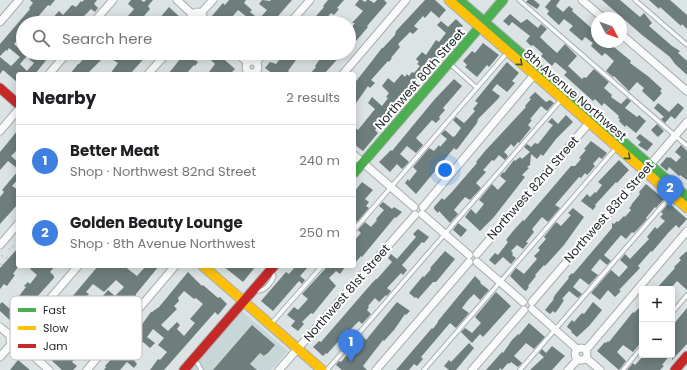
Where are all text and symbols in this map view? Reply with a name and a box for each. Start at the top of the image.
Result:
north arrow [591,12,627,48]
search box [16,16,356,60]
street label: Northwest 80th Street [371,24,468,133]
icon: search [30,27,52,49]
text: Search here [62,28,152,49]
street label: 8th Avenue Northwest [520,45,631,144]
one-way arrow [515,58,522,65]
text: Nearby [32,86,96,110]
text: 2 results [286,88,340,107]
street label: Northwest 82nd Street [483,132,582,243]
text: Better Meat [70,140,159,161]
text: 1 [43,151,47,170]
text: 240 m [299,151,340,170]
one-way arrow [624,153,631,160]
street label: Northwest 83rd Street [560,157,657,266]
your location [435,160,455,180]
text: Shop · Northwest 82nd Street [70,162,256,181]
pin: 2 [657,175,683,208]
text: Golden Beauty Lounge [70,212,243,233]
text: 2 [41,223,49,242]
text: 250 m [299,223,340,242]
text: Shop · 8th Avenue Northwest [70,234,255,253]
street label: Northwest 81st Street [301,241,393,345]
map controls [639,286,675,358]
button: + [639,286,675,322]
legend [10,296,142,360]
text: Fast [43,302,66,318]
text: Slow [43,320,68,336]
button: − [639,322,675,358]
pin: 1 [338,329,364,362]
text: Jam [43,338,68,354]

